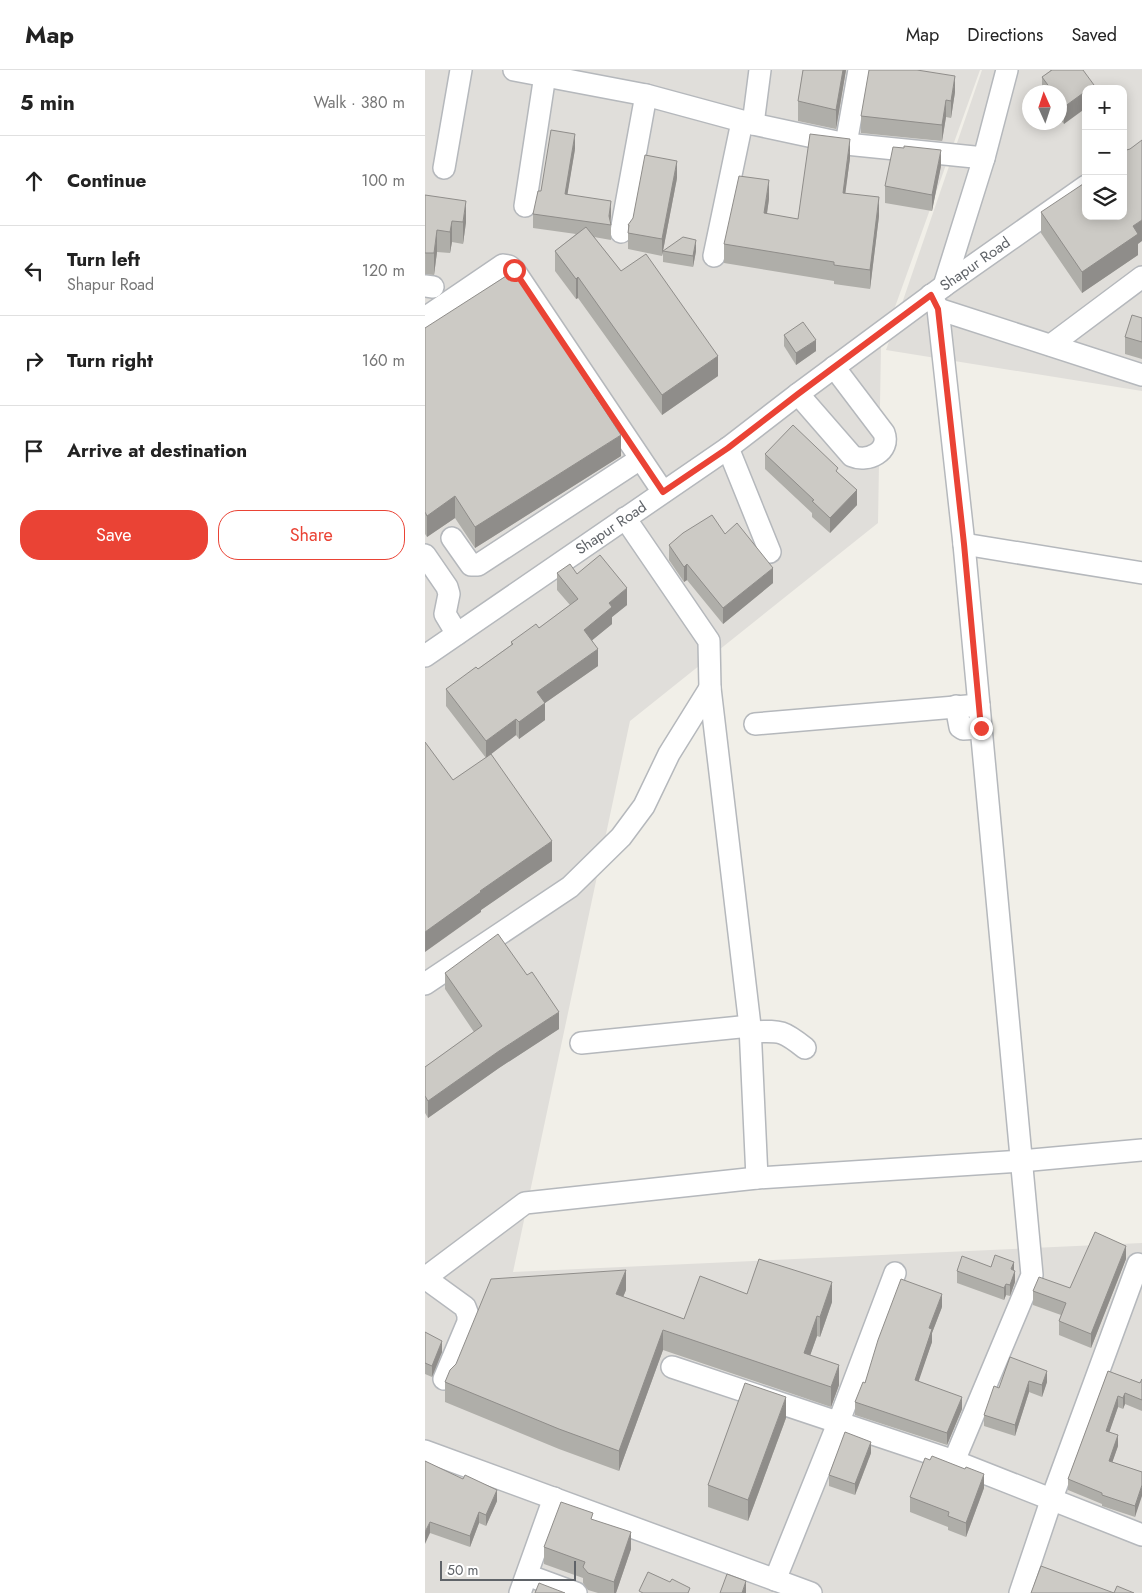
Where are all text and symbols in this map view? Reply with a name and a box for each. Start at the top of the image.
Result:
text: Map [25,17,74,52]
text: Map [906,22,939,48]
text: Directions [967,22,1043,48]
text: Saved [1071,22,1117,48]
north arrow [1022,85,1067,130]
map controls [1082,85,1127,220]
button: + [1082,85,1127,130]
text: 5 min [20,88,75,118]
text: Walk · 380 m [314,91,405,114]
button: − [1082,130,1127,175]
icon: ahead [20,167,48,195]
text: Continue [67,167,146,194]
text: 100 m [361,169,405,192]
button: layers [1082,175,1127,220]
street label: Shapur Road [935,232,1015,296]
text: Turn left [67,246,140,273]
icon: left [20,257,48,285]
text: 120 m [362,259,405,282]
route start [503,259,526,282]
text: Shapur Road [67,273,154,296]
icon: right [20,347,48,375]
text: Turn right [67,347,153,374]
text: 160 m [362,349,405,372]
icon: arrive [20,437,48,465]
text: Arrive at destination [67,437,247,464]
street label: Shapur Road [571,496,651,560]
button: Save [20,510,208,560]
button: Share [218,510,405,560]
route end [970,717,993,740]
scale bar [440,1558,576,1581]
text: 50 m [447,1560,478,1580]

